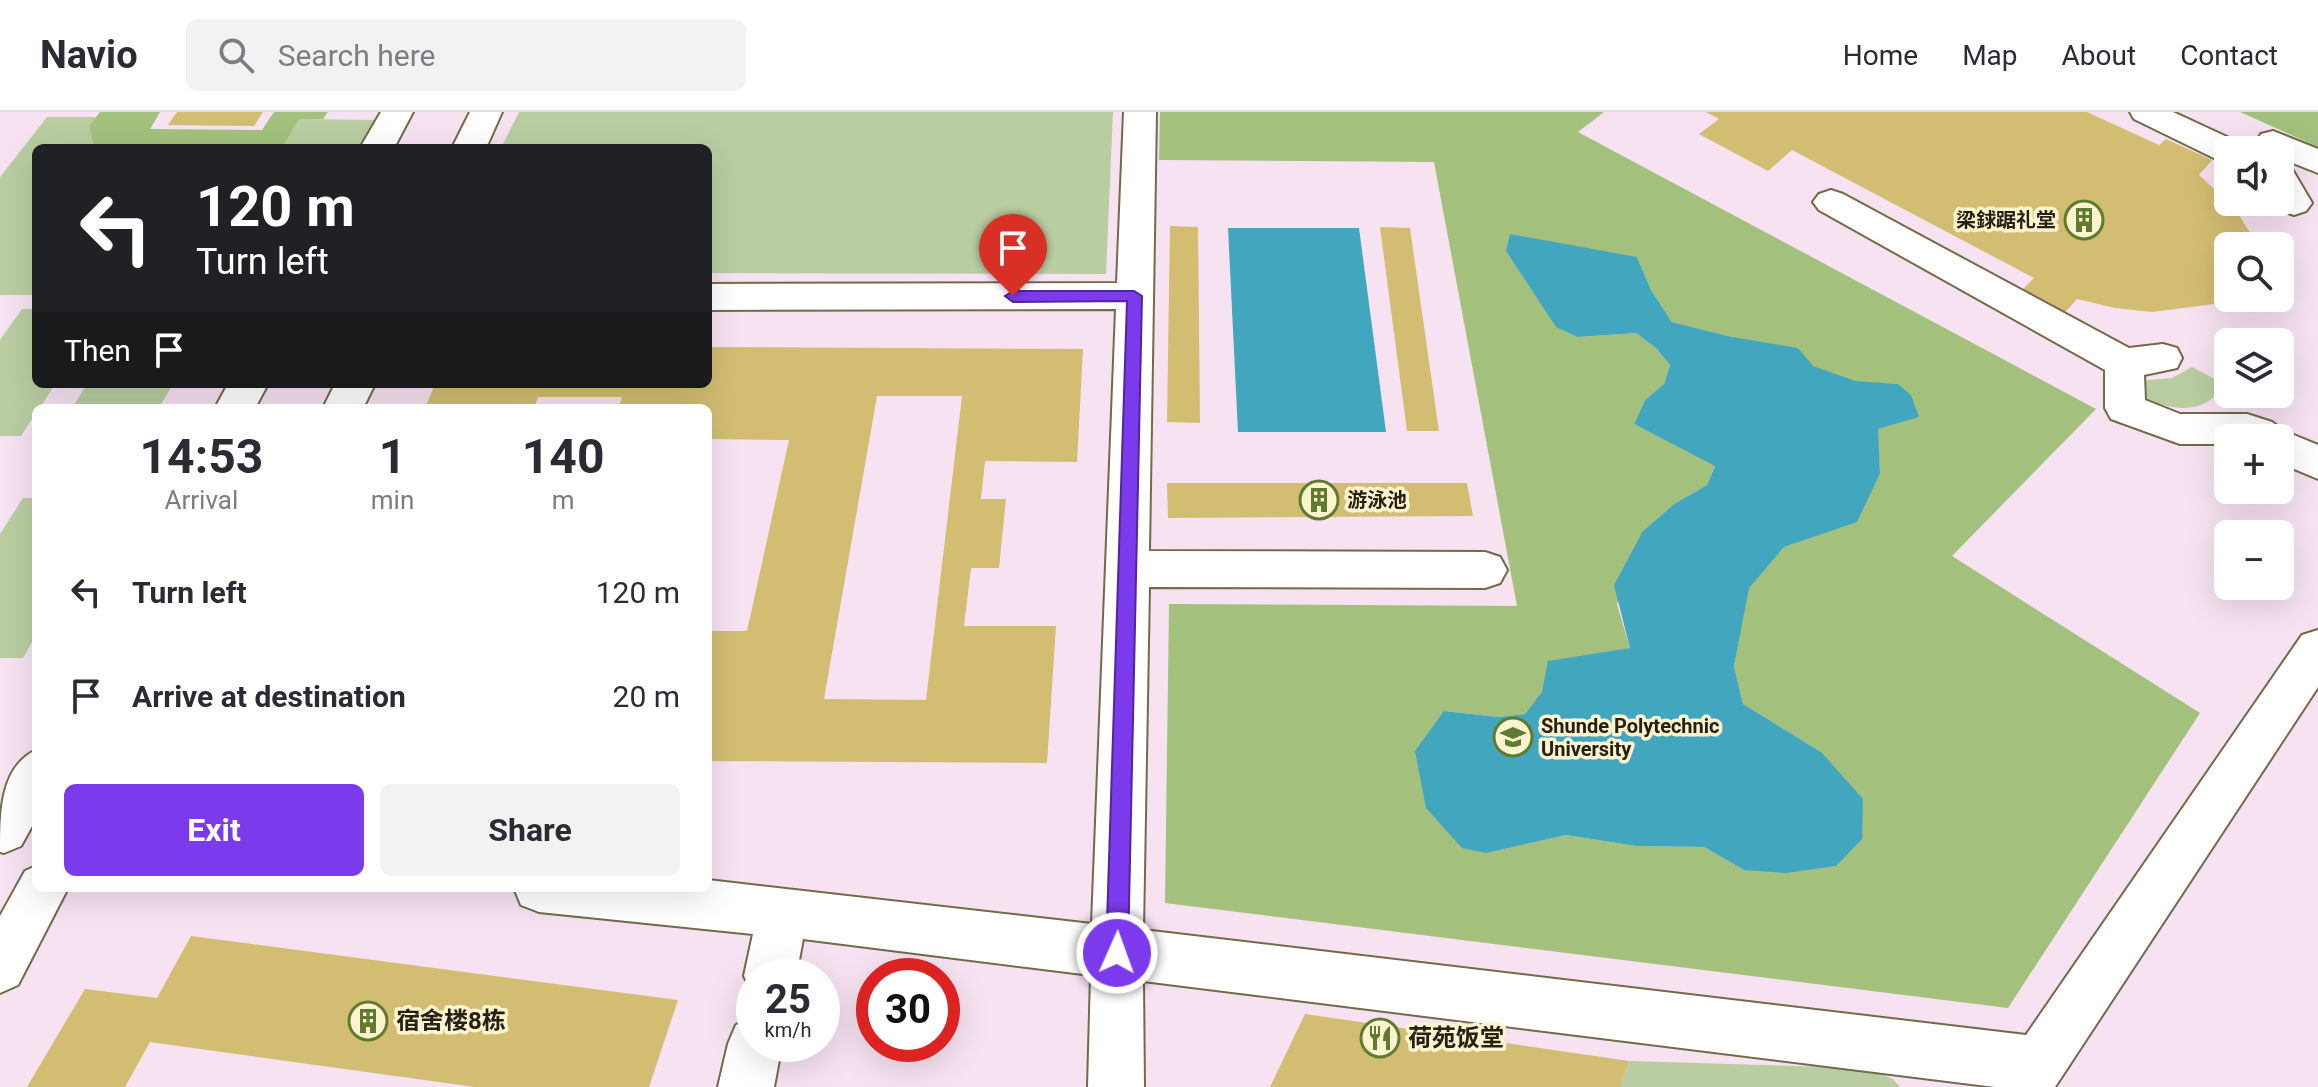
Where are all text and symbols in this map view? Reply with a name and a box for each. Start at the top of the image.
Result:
search box [186,19,746,91]
text: Navio [40,33,138,77]
icon: search [214,33,258,77]
text: Search here [278,38,435,73]
text: Home [1843,39,1918,72]
text: Map [1962,39,2018,72]
text: About [2062,39,2136,72]
text: Contact [2180,39,2278,72]
map controls [2214,136,2294,600]
button: sound [2214,136,2294,216]
text: 120 m [196,174,355,240]
icon: left [64,176,168,280]
building icon: 梁銶踞礼堂 [2063,199,2105,241]
place label: 梁銶踞礼堂 [1956,208,2056,232]
pin [979,214,1047,296]
icon: arrive [991,226,1035,270]
button: search [2214,232,2294,312]
text: Turn left [196,241,329,283]
icon: arrive [147,328,191,372]
button: layers [2214,328,2294,408]
text: Then [64,333,131,368]
button: + [2214,424,2294,504]
text: 14:53 [140,428,263,485]
text: 1 [379,428,406,485]
text: 140 [522,428,604,485]
building icon: 游泳池 [1298,479,1340,521]
text: Arrival [165,485,238,515]
text: min [371,485,414,515]
text: m [552,485,575,515]
place label: 游泳池 [1347,488,1407,512]
button: − [2214,520,2294,600]
icon: left [64,570,108,614]
text: Turn left [132,575,247,610]
text: 120 m [596,575,680,610]
icon: arrive [64,674,108,718]
text: Arrive at destination [132,679,406,714]
text: 20 m [613,679,680,714]
place label: Shunde Polytechnic University [1541,714,1720,761]
school or university icon: Shunde Polytechnic University [1492,716,1534,758]
button: Exit [64,784,364,876]
button: Share [380,784,680,876]
position arrow [1075,911,1159,995]
speed limit sign: 30 [856,958,960,1062]
text: 25 [765,976,811,1023]
building icon: 宿舍楼8栋 [347,1000,389,1042]
place label: 宿舍楼8栋 [396,1007,506,1035]
restaurant icon: 荷苑饭堂 [1359,1017,1401,1059]
text: km/h [765,1018,811,1042]
place label: 荷苑饭堂 [1408,1024,1504,1052]

